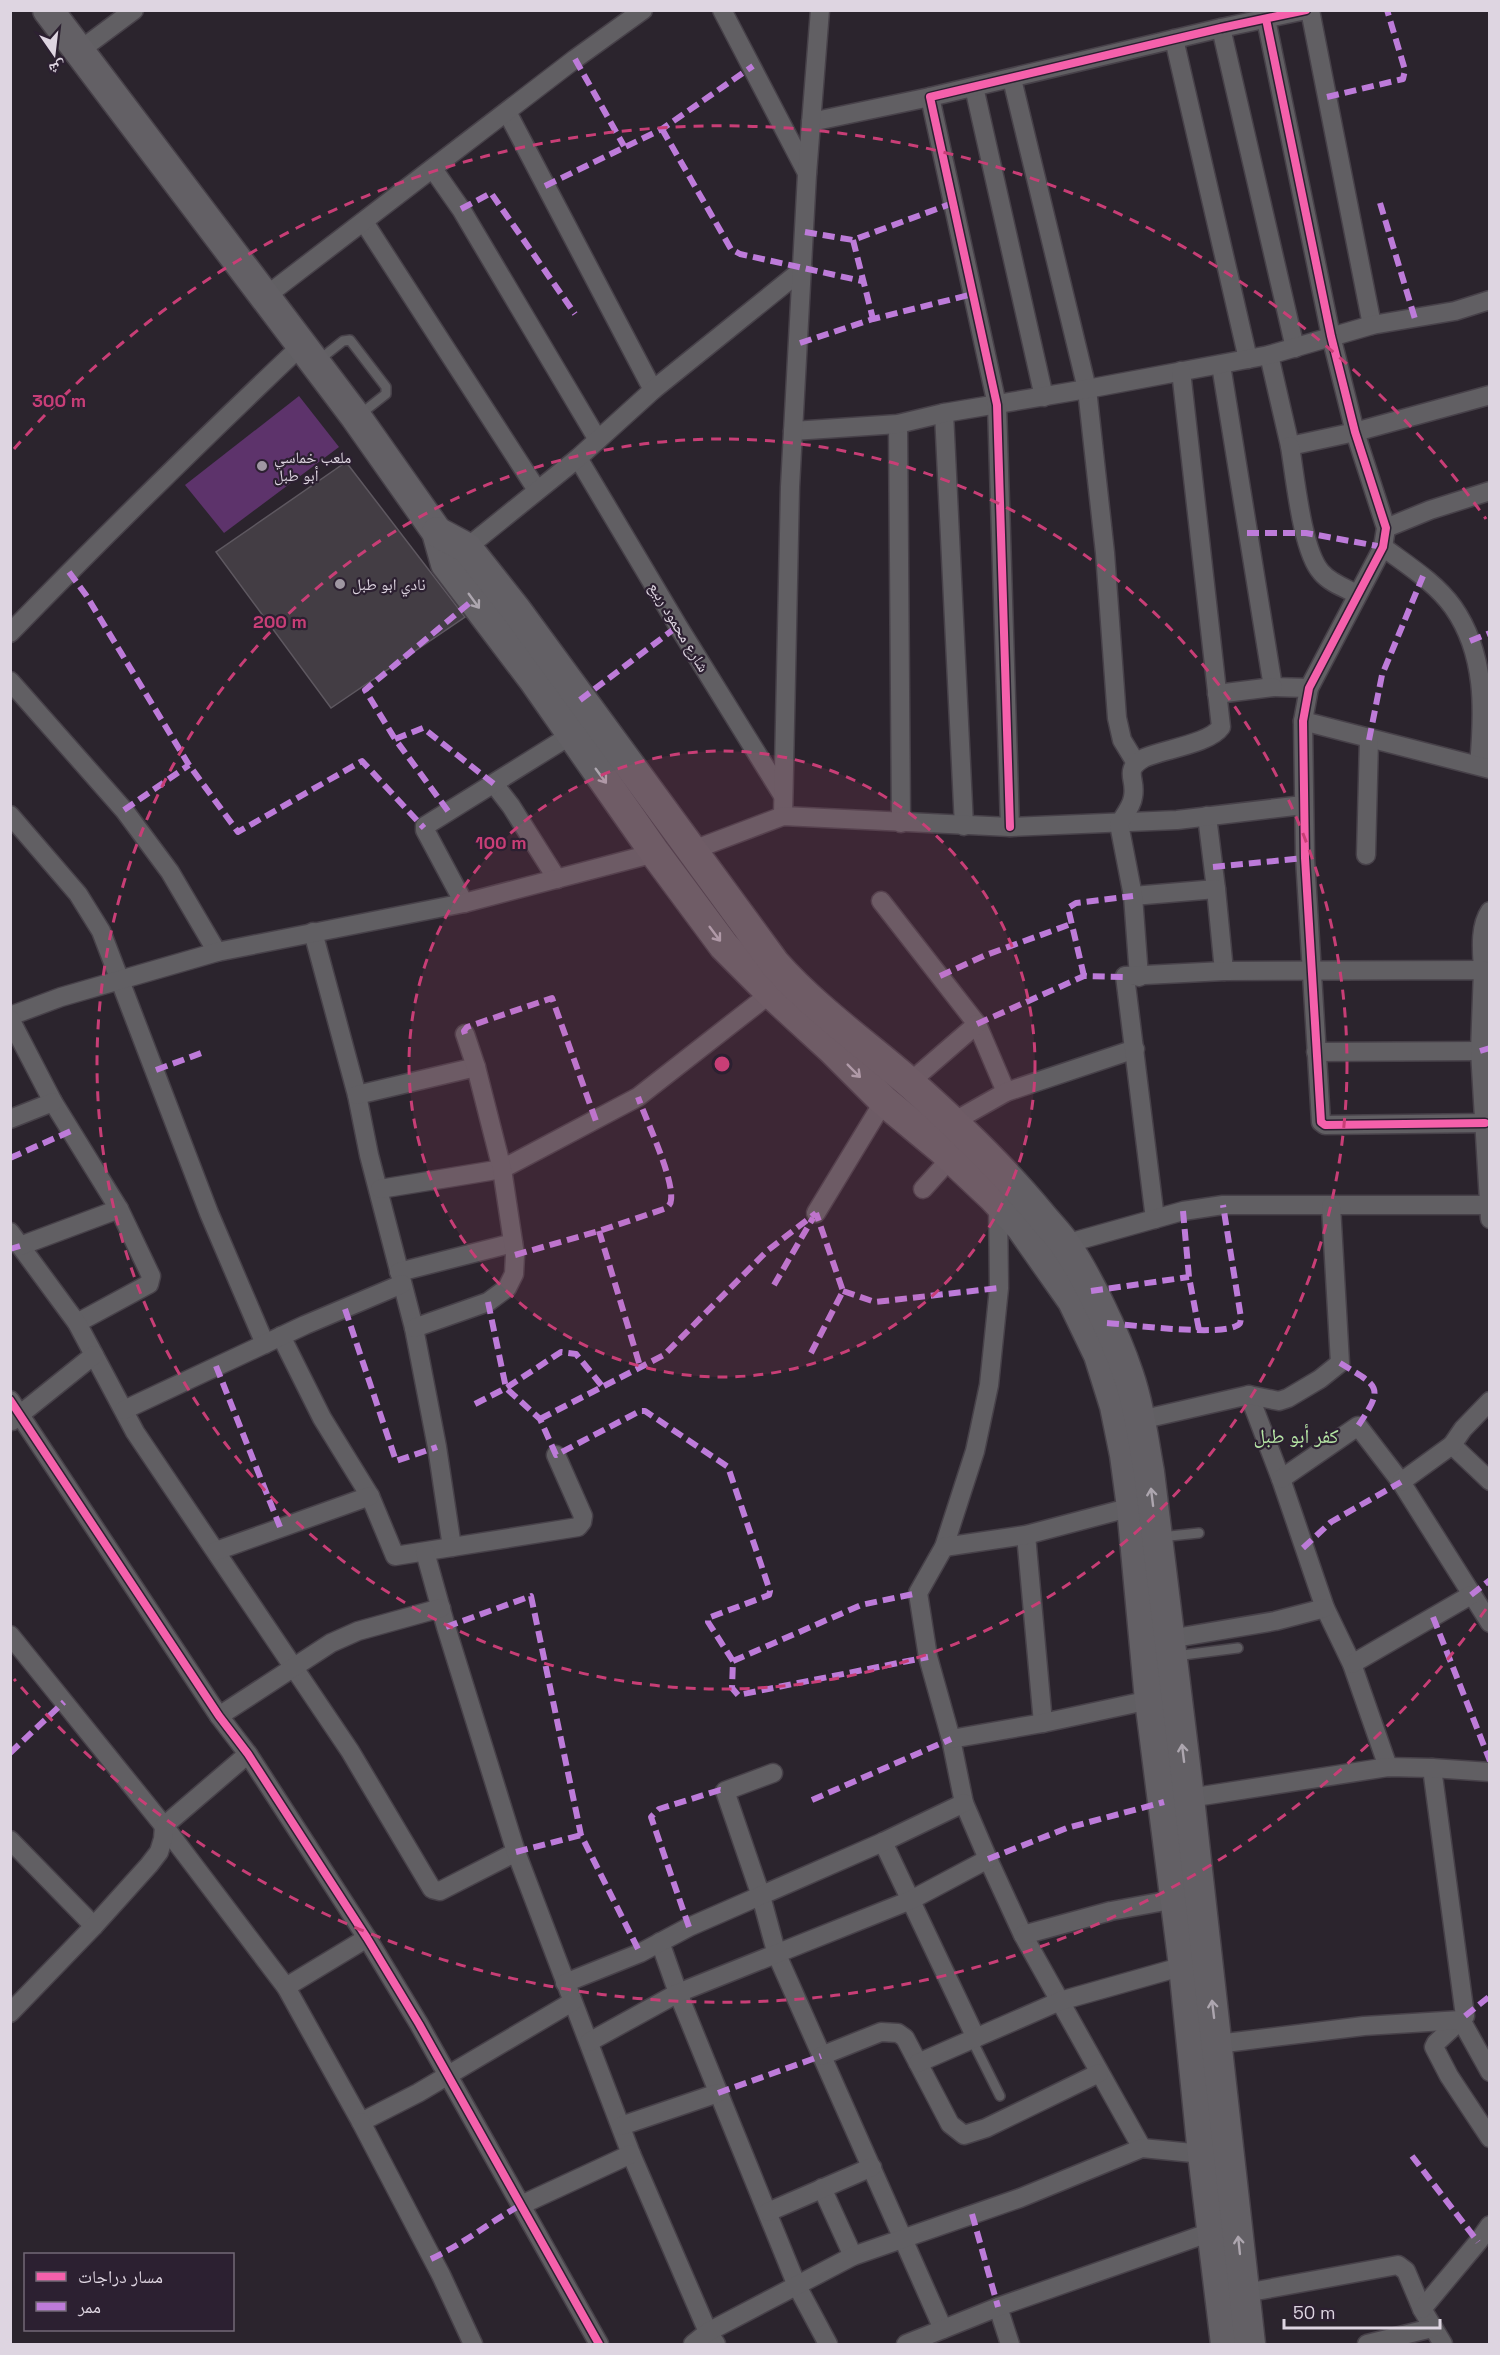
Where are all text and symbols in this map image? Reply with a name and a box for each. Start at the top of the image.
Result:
north arrow [24,24,84,84]
text: ش [47,56,68,80]
text: 300 m [32,389,86,412]
place label: ملعب خماسي أبو طبل [274,447,351,486]
marker: ملعب خماسي أبو طبل [255,459,269,473]
place label: نادي ابو طبل [352,574,426,597]
marker: نادي ابو طبل [333,577,347,591]
street label: شارع محمود ربيع [644,578,714,676]
one-way arrow [468,593,480,609]
text: 200 m [253,610,307,633]
one-way arrow [595,767,607,783]
text: 100 m [475,831,527,854]
one-way arrow [708,926,721,942]
centre of rings [712,1054,732,1074]
one-way arrow [846,1063,861,1078]
district label: كفر أبو طبل [1254,1423,1338,1449]
one-way arrow [1146,1487,1157,1507]
one-way arrow [1177,1743,1188,1763]
one-way arrow [1207,2000,1218,2019]
one-way arrow [1233,2235,1244,2255]
legend [24,2253,234,2331]
text: مسار دراجات [78,2265,163,2288]
scale bar [1284,2292,1440,2330]
text: ممر [77,2295,101,2318]
text: 50 m [1293,2301,1335,2324]

